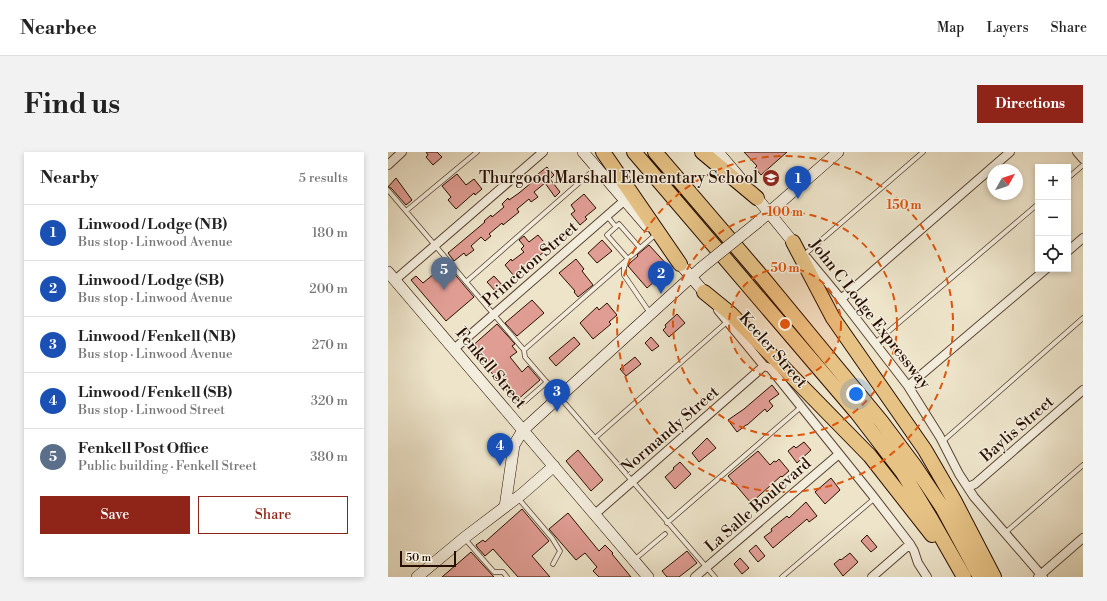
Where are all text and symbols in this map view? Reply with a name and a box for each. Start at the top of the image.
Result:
text: Nearbee [20,16,97,40]
text: Map [937,19,964,37]
text: Layers [986,19,1029,37]
text: Share [1051,19,1087,37]
button: Directions [977,85,1083,123]
text: Find us [24,87,120,122]
north arrow [987,164,1023,200]
map controls [1035,164,1071,272]
button: + [1035,164,1071,200]
pin: 1 [785,166,811,199]
text: Nearby [40,167,99,189]
place label: Thurgood Marshall Elementary School [479,168,758,188]
school or university icon: Thurgood Marshall Elementary School [761,168,781,188]
text: 5 results [299,170,348,186]
text: 150 m [887,198,921,213]
button: − [1035,200,1071,236]
text: 100 m [767,205,803,220]
text: Linwood / Lodge (NB) [78,215,227,234]
street label: Princeton Street [478,217,582,311]
text: 1 [50,225,56,241]
text: 180 m [312,225,348,241]
text: Bus stop · Linwood Avenue [78,234,232,250]
street label: John C Lodge Expressway [805,234,935,393]
button: locate [1035,236,1071,272]
pin: 5 [431,257,457,290]
pin: 2 [648,261,674,294]
text: 50 m [770,261,800,276]
text: Linwood / Lodge (SB) [78,271,224,290]
text: 2 [49,281,57,297]
text: 200 m [309,281,348,297]
text: Bus stop · Linwood Avenue [78,290,232,306]
street label: Keeler Street [735,308,812,392]
centre of rings [778,317,792,331]
street label: Fenkell Street [451,323,531,413]
text: Linwood / Fenkell (NB) [78,327,236,346]
text: 3 [49,337,57,353]
text: 270 m [312,337,348,353]
text: Bus stop · Linwood Avenue [78,346,232,362]
pin: 3 [544,379,570,412]
street label: Normandy Street [617,382,723,478]
text: Linwood / Fenkell (SB) [78,383,232,402]
your location [846,384,866,404]
street label: Baylis Street [975,391,1058,467]
text: 4 [49,393,57,409]
text: 320 m [311,393,348,409]
text: Bus stop · Linwood Street [78,402,225,418]
pin: 4 [487,433,513,466]
text: Fenkell Post Office [78,439,209,458]
text: 5 [49,449,57,465]
text: 380 m [310,449,348,465]
street label: La Salle Boulevard [701,453,815,557]
text: Public building · Fenkell Street [78,458,257,474]
button: Save [40,496,190,534]
button: Share [198,496,348,534]
scale bar [400,549,456,568]
text: 50 m [406,551,431,565]

